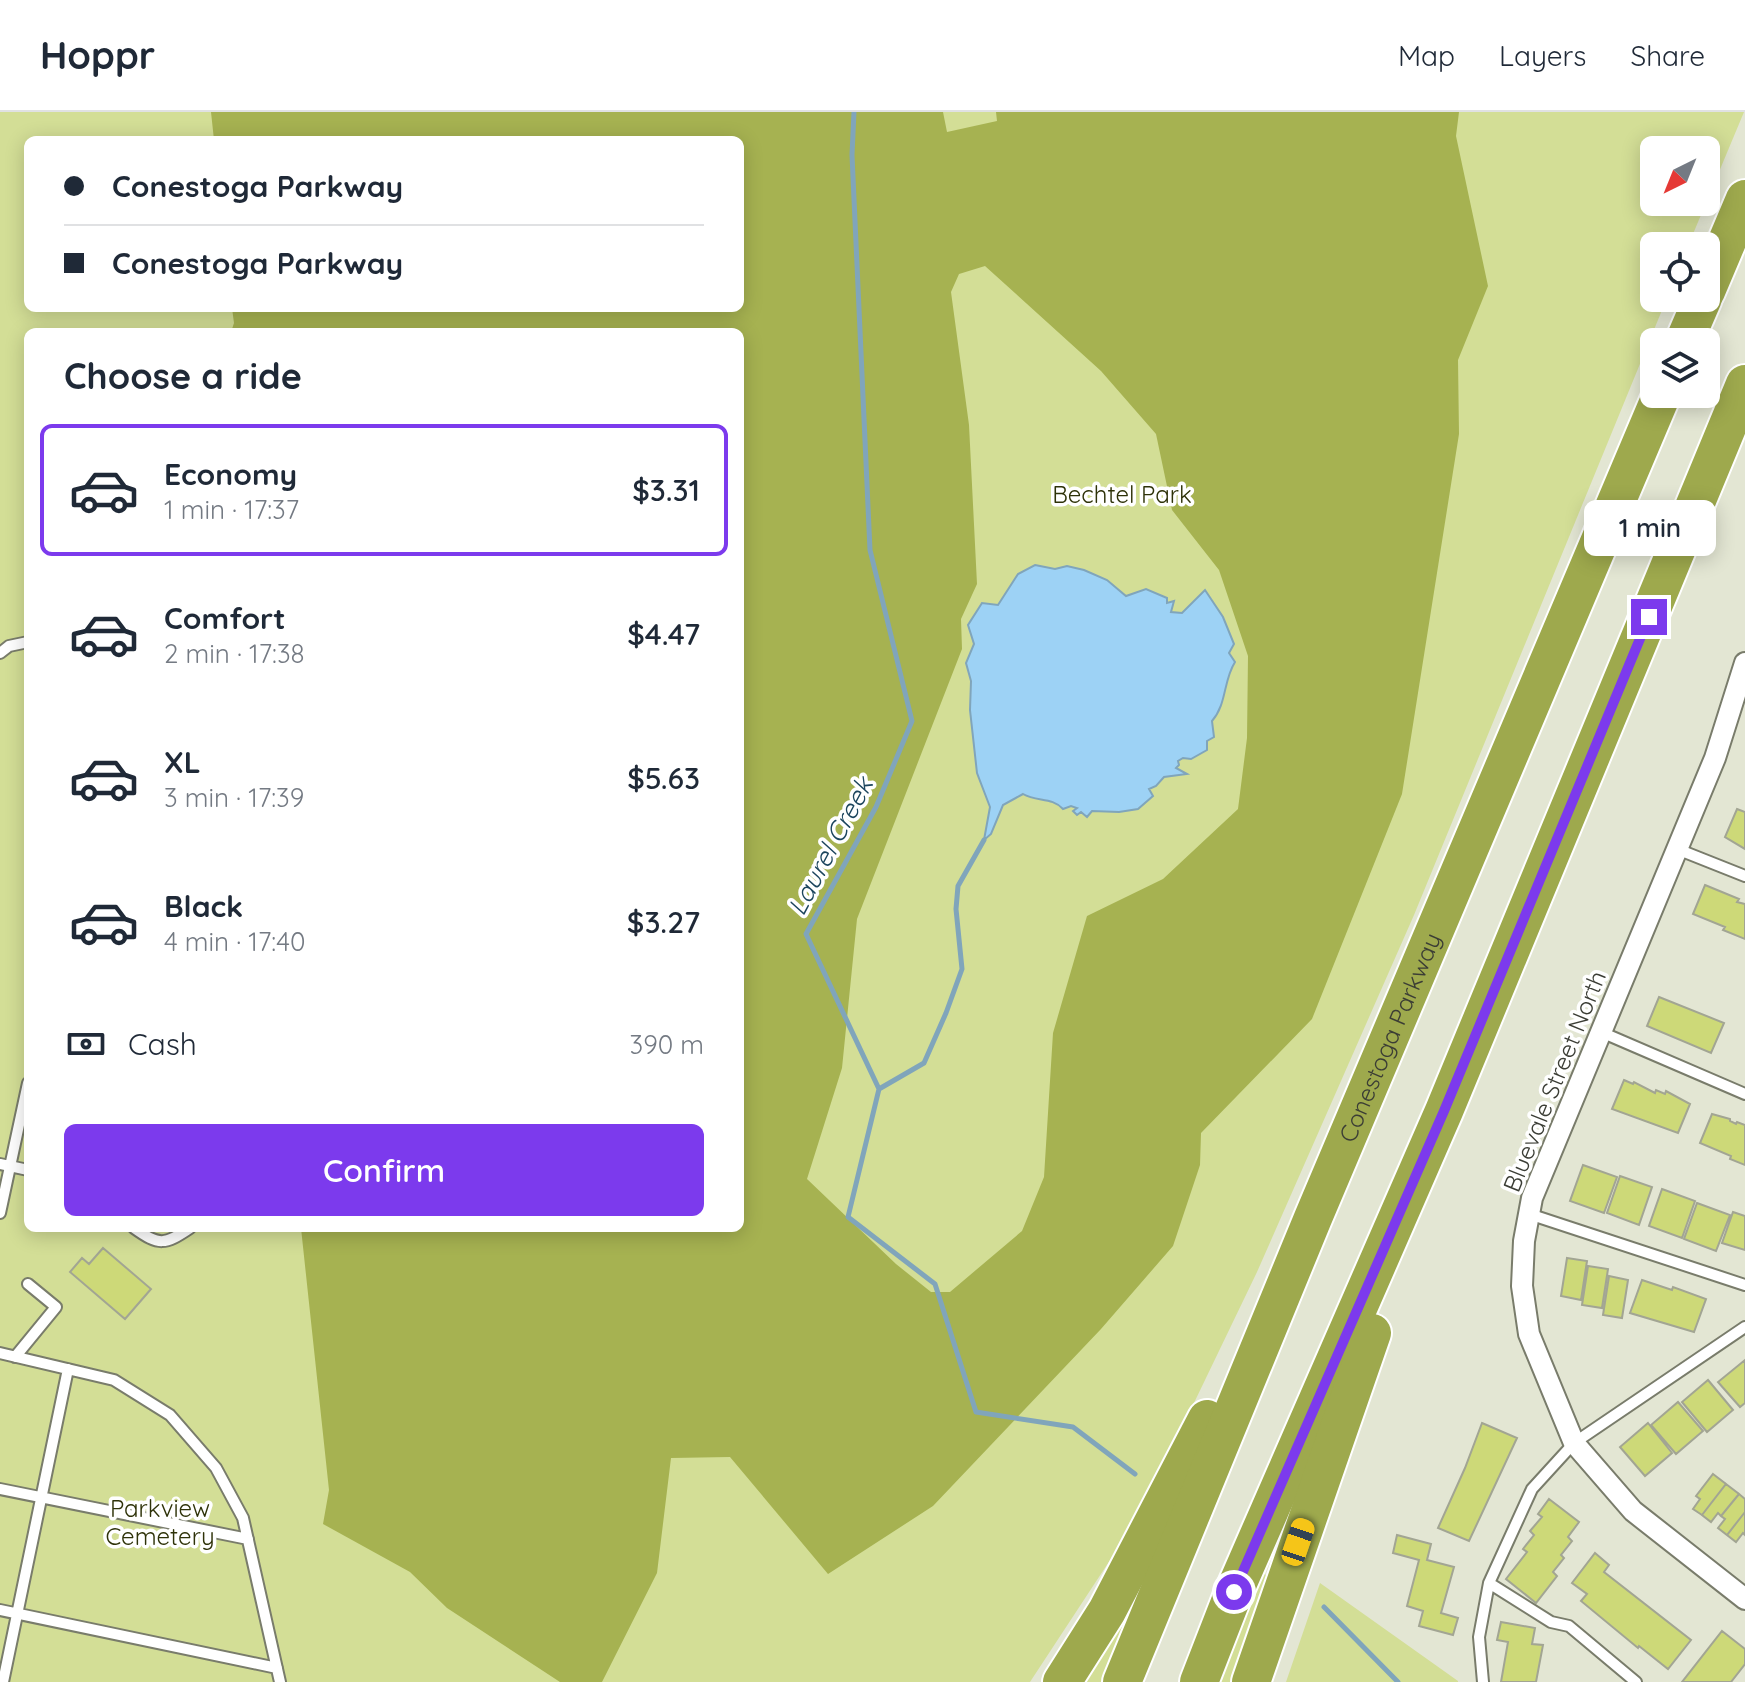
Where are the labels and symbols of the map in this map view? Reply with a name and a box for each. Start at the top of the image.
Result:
north arrow [1640,136,1720,216]
park label: Bechtel Park [1052,479,1192,509]
callout: 1 min [1583,501,1715,557]
route end [1631,599,1667,635]
water label: Laurel Creek [780,770,881,920]
street label: Conestoga Parkway [1332,928,1447,1147]
street label: Bluevale Street North [1496,966,1612,1196]
park label: Parkview Cemetery [105,1493,215,1551]
car [1279,1515,1317,1569]
route start [1216,1574,1252,1610]

